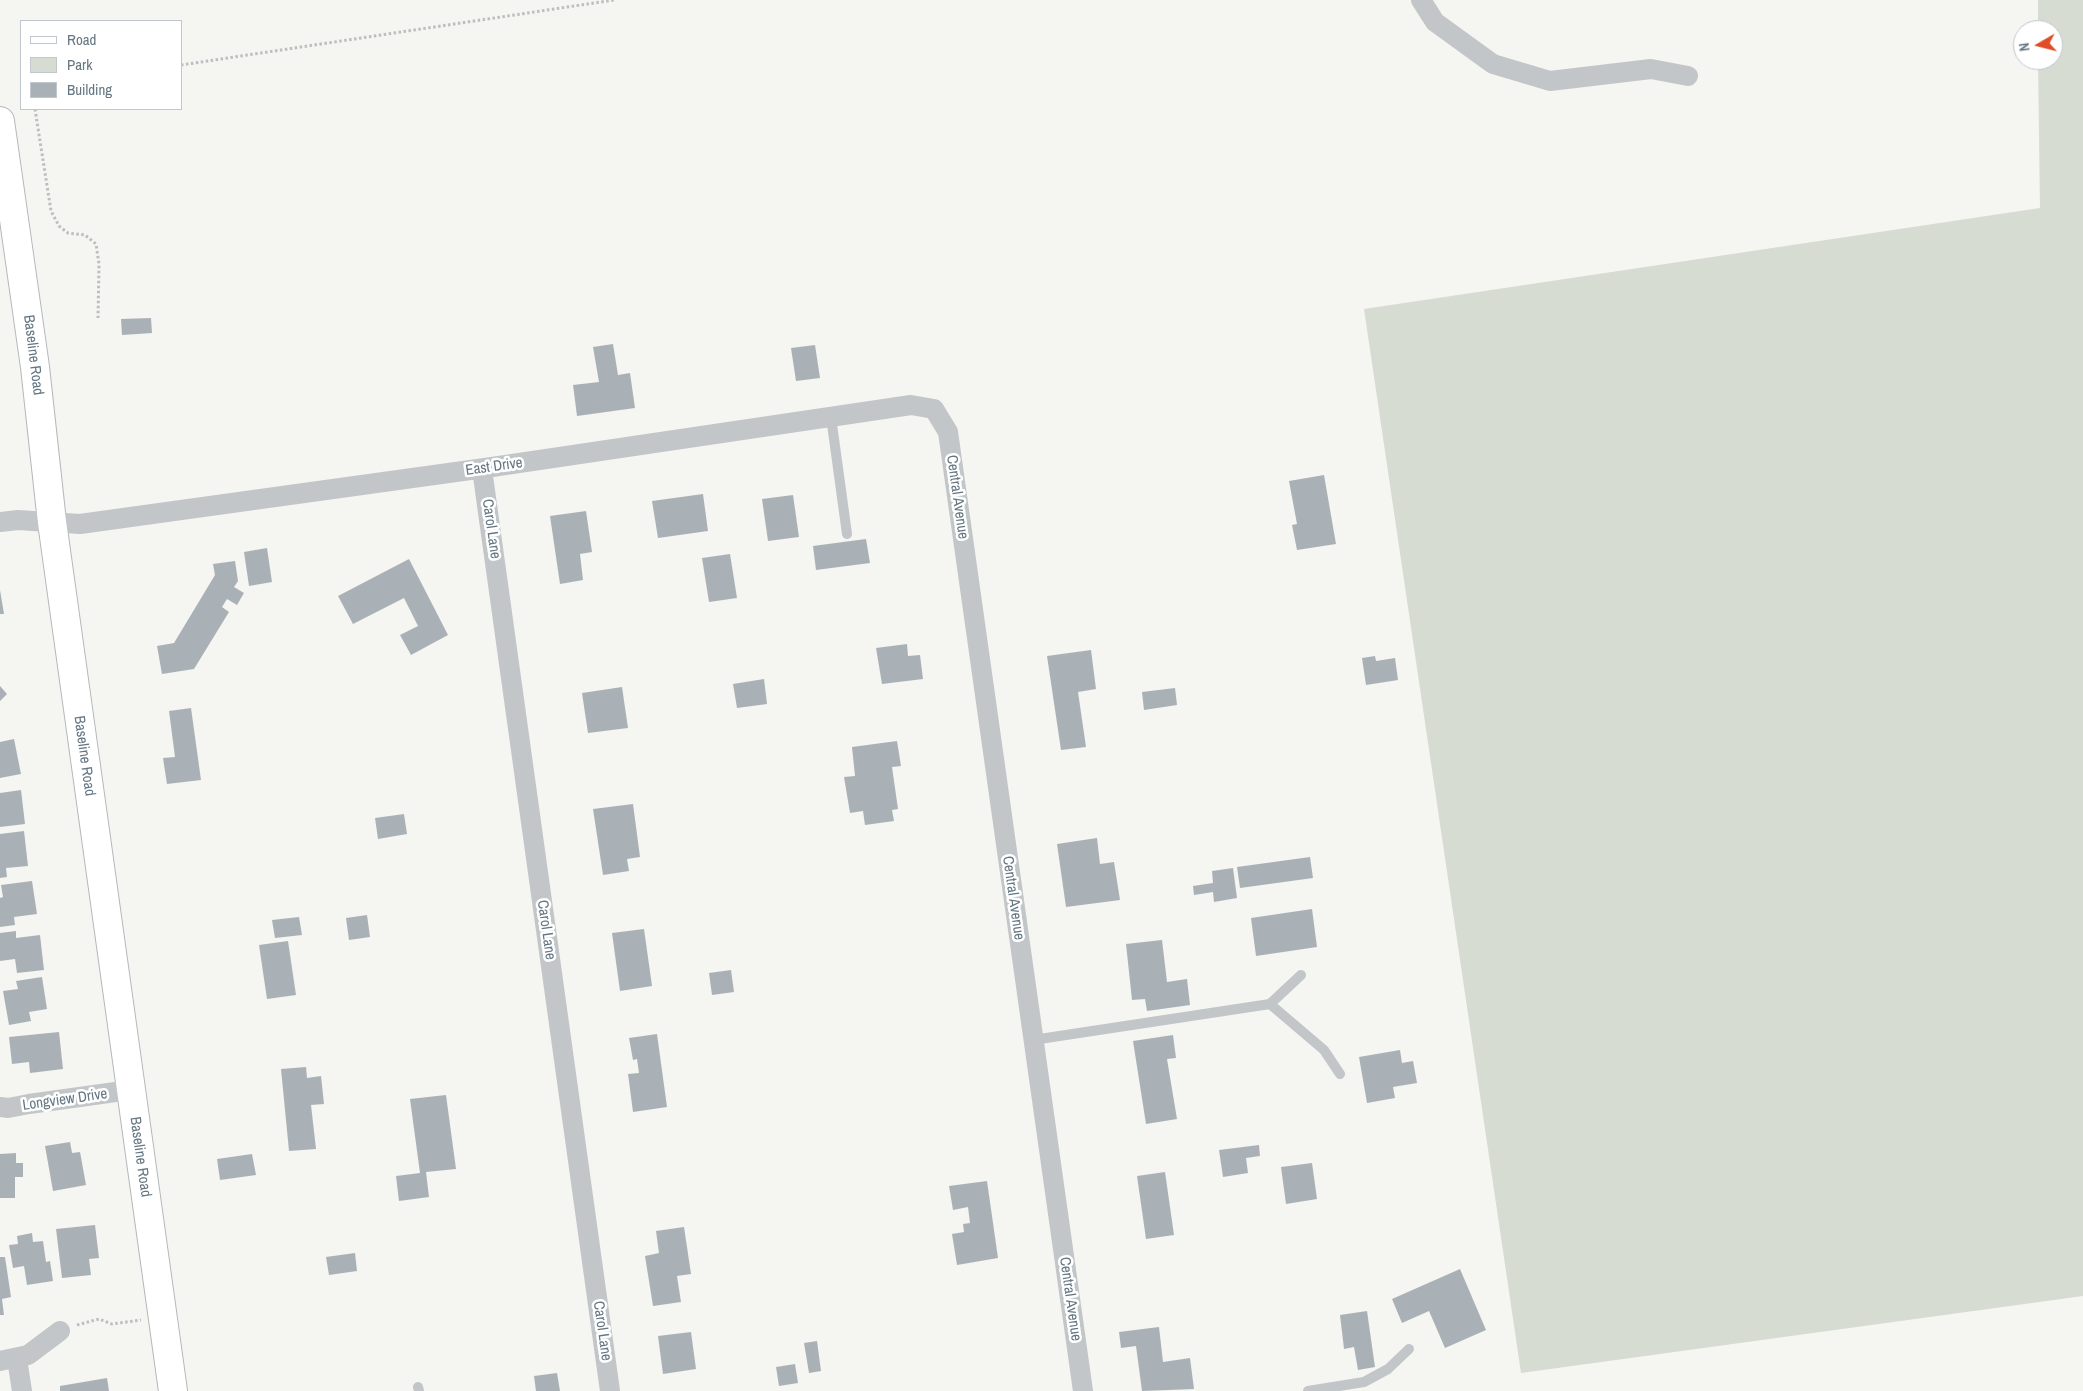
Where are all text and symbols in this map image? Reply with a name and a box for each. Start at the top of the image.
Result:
legend [20,20,182,110]
north arrow [2013,20,2063,70]
text: Road [67,29,96,50]
text: N [2015,42,2034,52]
text: Park [67,54,92,75]
text: Building [67,79,112,100]
street label: Baseline Road [19,314,47,396]
street label: East Drive [464,454,524,480]
street label: Central Avenue [942,454,972,540]
street label: Carol Lane [478,498,504,560]
street label: Baseline Road [69,715,99,797]
street label: Central Avenue [998,855,1028,941]
street label: Carol Lane [533,899,559,961]
street label: Longview Drive [21,1085,109,1115]
street label: Baseline Road [125,1116,155,1198]
street label: Central Avenue [1055,1256,1085,1342]
street label: Carol Lane [589,1300,615,1362]

